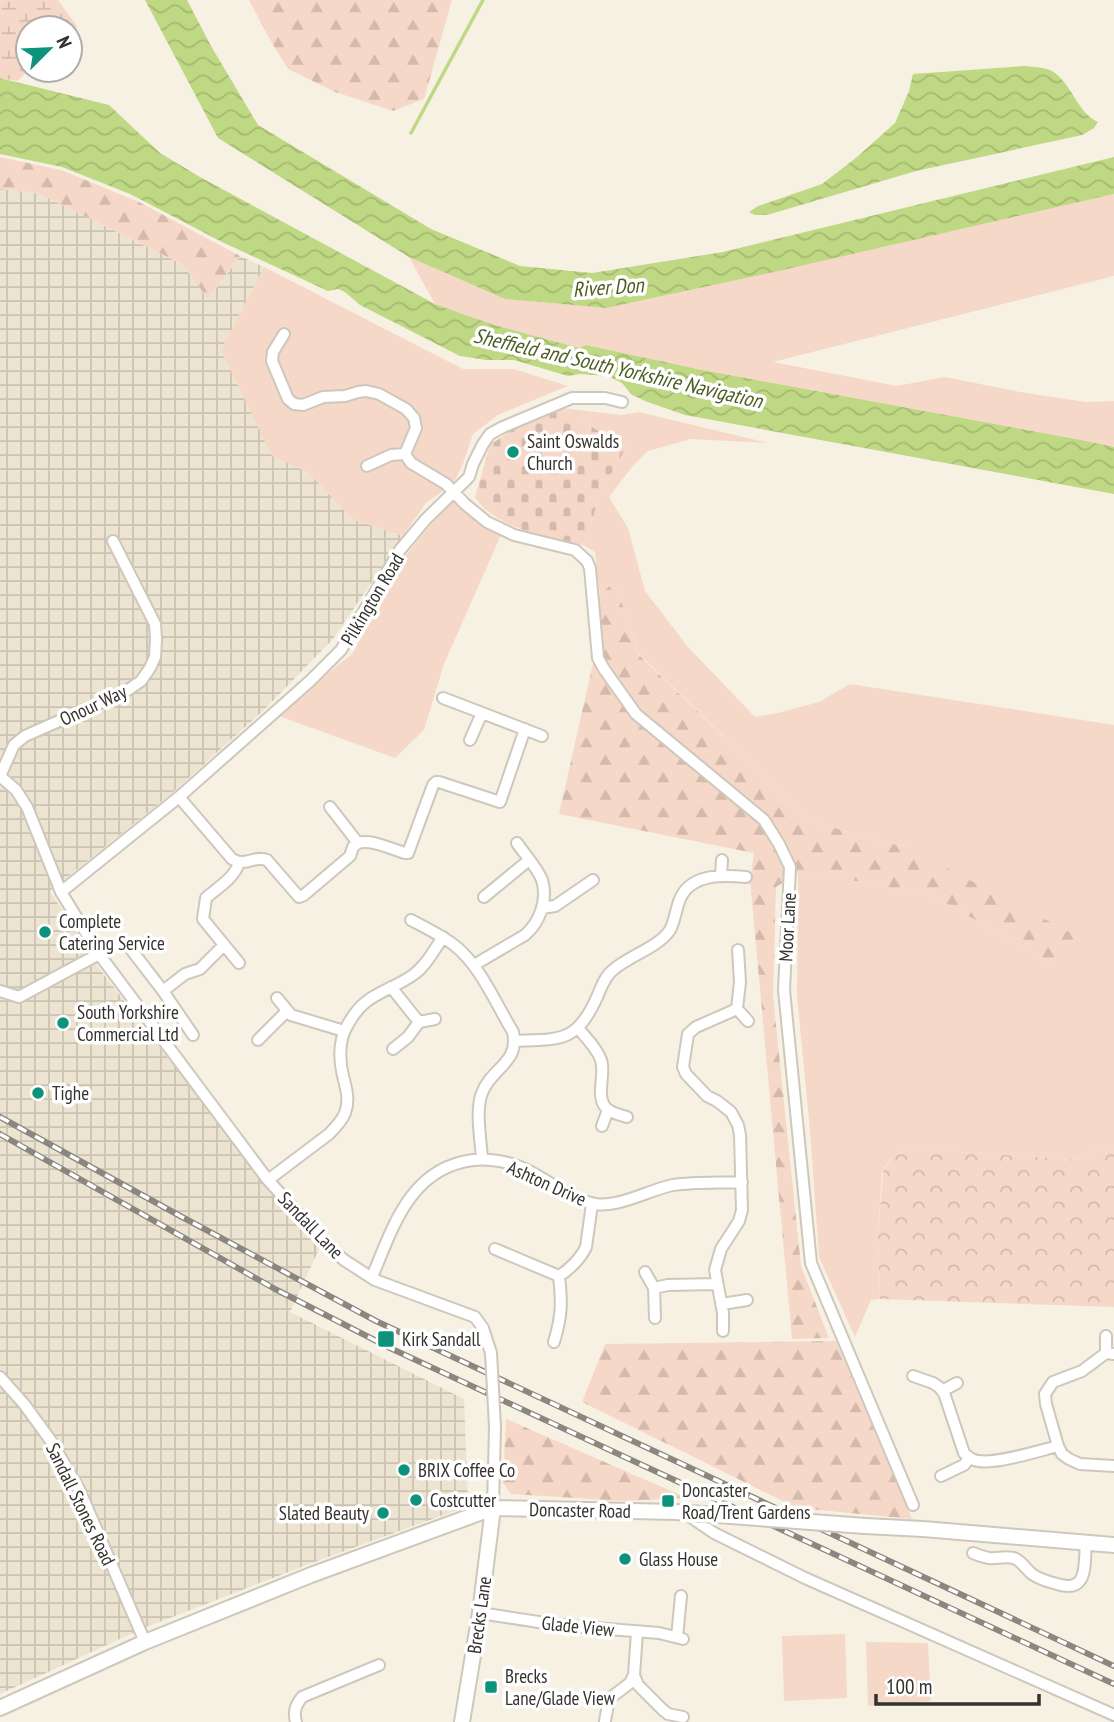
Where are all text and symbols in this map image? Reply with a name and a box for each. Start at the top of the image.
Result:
north arrow [14,14,84,84]
text: N [51,33,78,52]
water label: River Don [572,271,646,303]
water label: Sheffield and South Yorkshire Navigation [471,322,767,415]
place label: Saint Oswalds Church [527,429,619,475]
marker: Saint Oswalds Church [505,444,521,460]
street label: Pilkington Road [335,549,409,649]
street label: Onour Way [56,679,131,731]
street label: Moor Lane [773,892,801,962]
place label: Complete Catering Service [59,909,165,955]
marker: Complete Catering Service [37,924,53,940]
place label: South Yorkshire Commercial Ltd [77,1000,179,1046]
marker: South Yorkshire Commercial Ltd [55,1015,71,1031]
place label: Tighe [52,1081,89,1105]
marker: Tighe [30,1085,46,1101]
street label: Ashton Drive [504,1155,590,1211]
street label: Sandall Lane [273,1186,349,1264]
place label: Kirk Sandall [402,1327,481,1351]
marker: Kirk Sandall [376,1329,396,1349]
street label: Sandall Stones Road [41,1439,121,1569]
place label: BRIX Coffee Co [418,1458,515,1482]
marker: BRIX Coffee Co [396,1462,412,1478]
place label: Doncaster Road/Trent Gardens [682,1478,811,1524]
place label: Costcutter [430,1488,497,1512]
marker: Costcutter [408,1492,424,1508]
marker: Doncaster Road/Trent Gardens [660,1493,676,1509]
street label: Doncaster Road [529,1497,631,1523]
place label: Slated Beauty [279,1501,370,1525]
marker: Slated Beauty [375,1505,391,1521]
place label: Glass House [639,1547,718,1571]
marker: Glass House [617,1551,633,1567]
street label: Brecks Lane [462,1575,496,1655]
street label: Glade View [541,1610,616,1642]
scale bar [876,1662,1039,1706]
place label: Brecks Lane/Glade View [505,1664,616,1710]
text: 100 m [886,1673,932,1700]
marker: Brecks Lane/Glade View [483,1679,499,1695]

